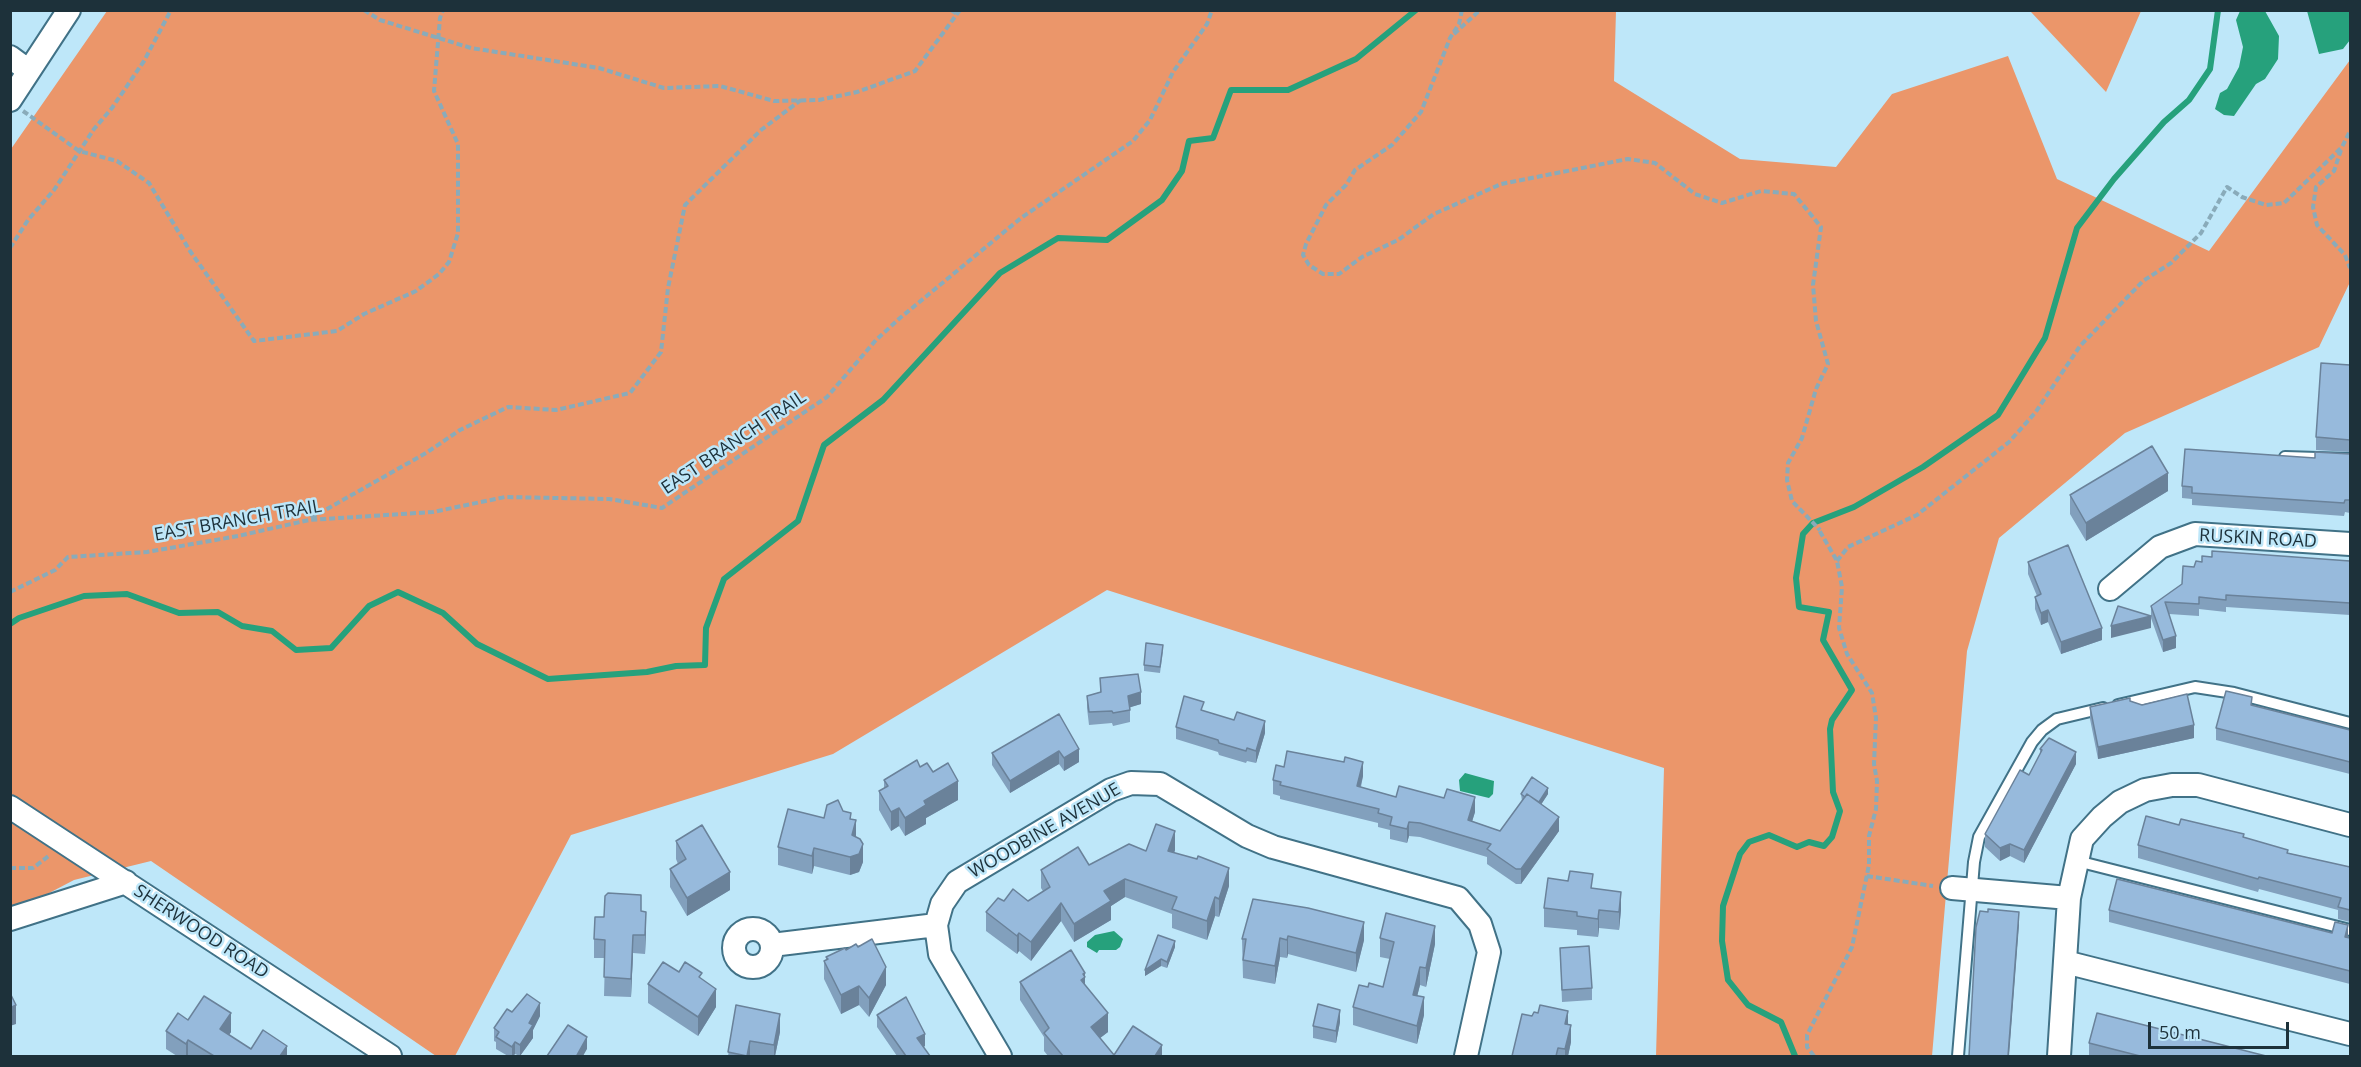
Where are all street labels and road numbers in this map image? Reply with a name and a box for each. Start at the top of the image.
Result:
street label: EAST BRANCH TRAIL [658,387,810,499]
street label: EAST BRANCH TRAIL [153,496,323,546]
street label: RUSKIN ROAD [2199,525,2317,553]
street label: WOODBINE AVENUE [965,779,1125,883]
street label: SHERWOOD ROAD [130,880,272,984]

